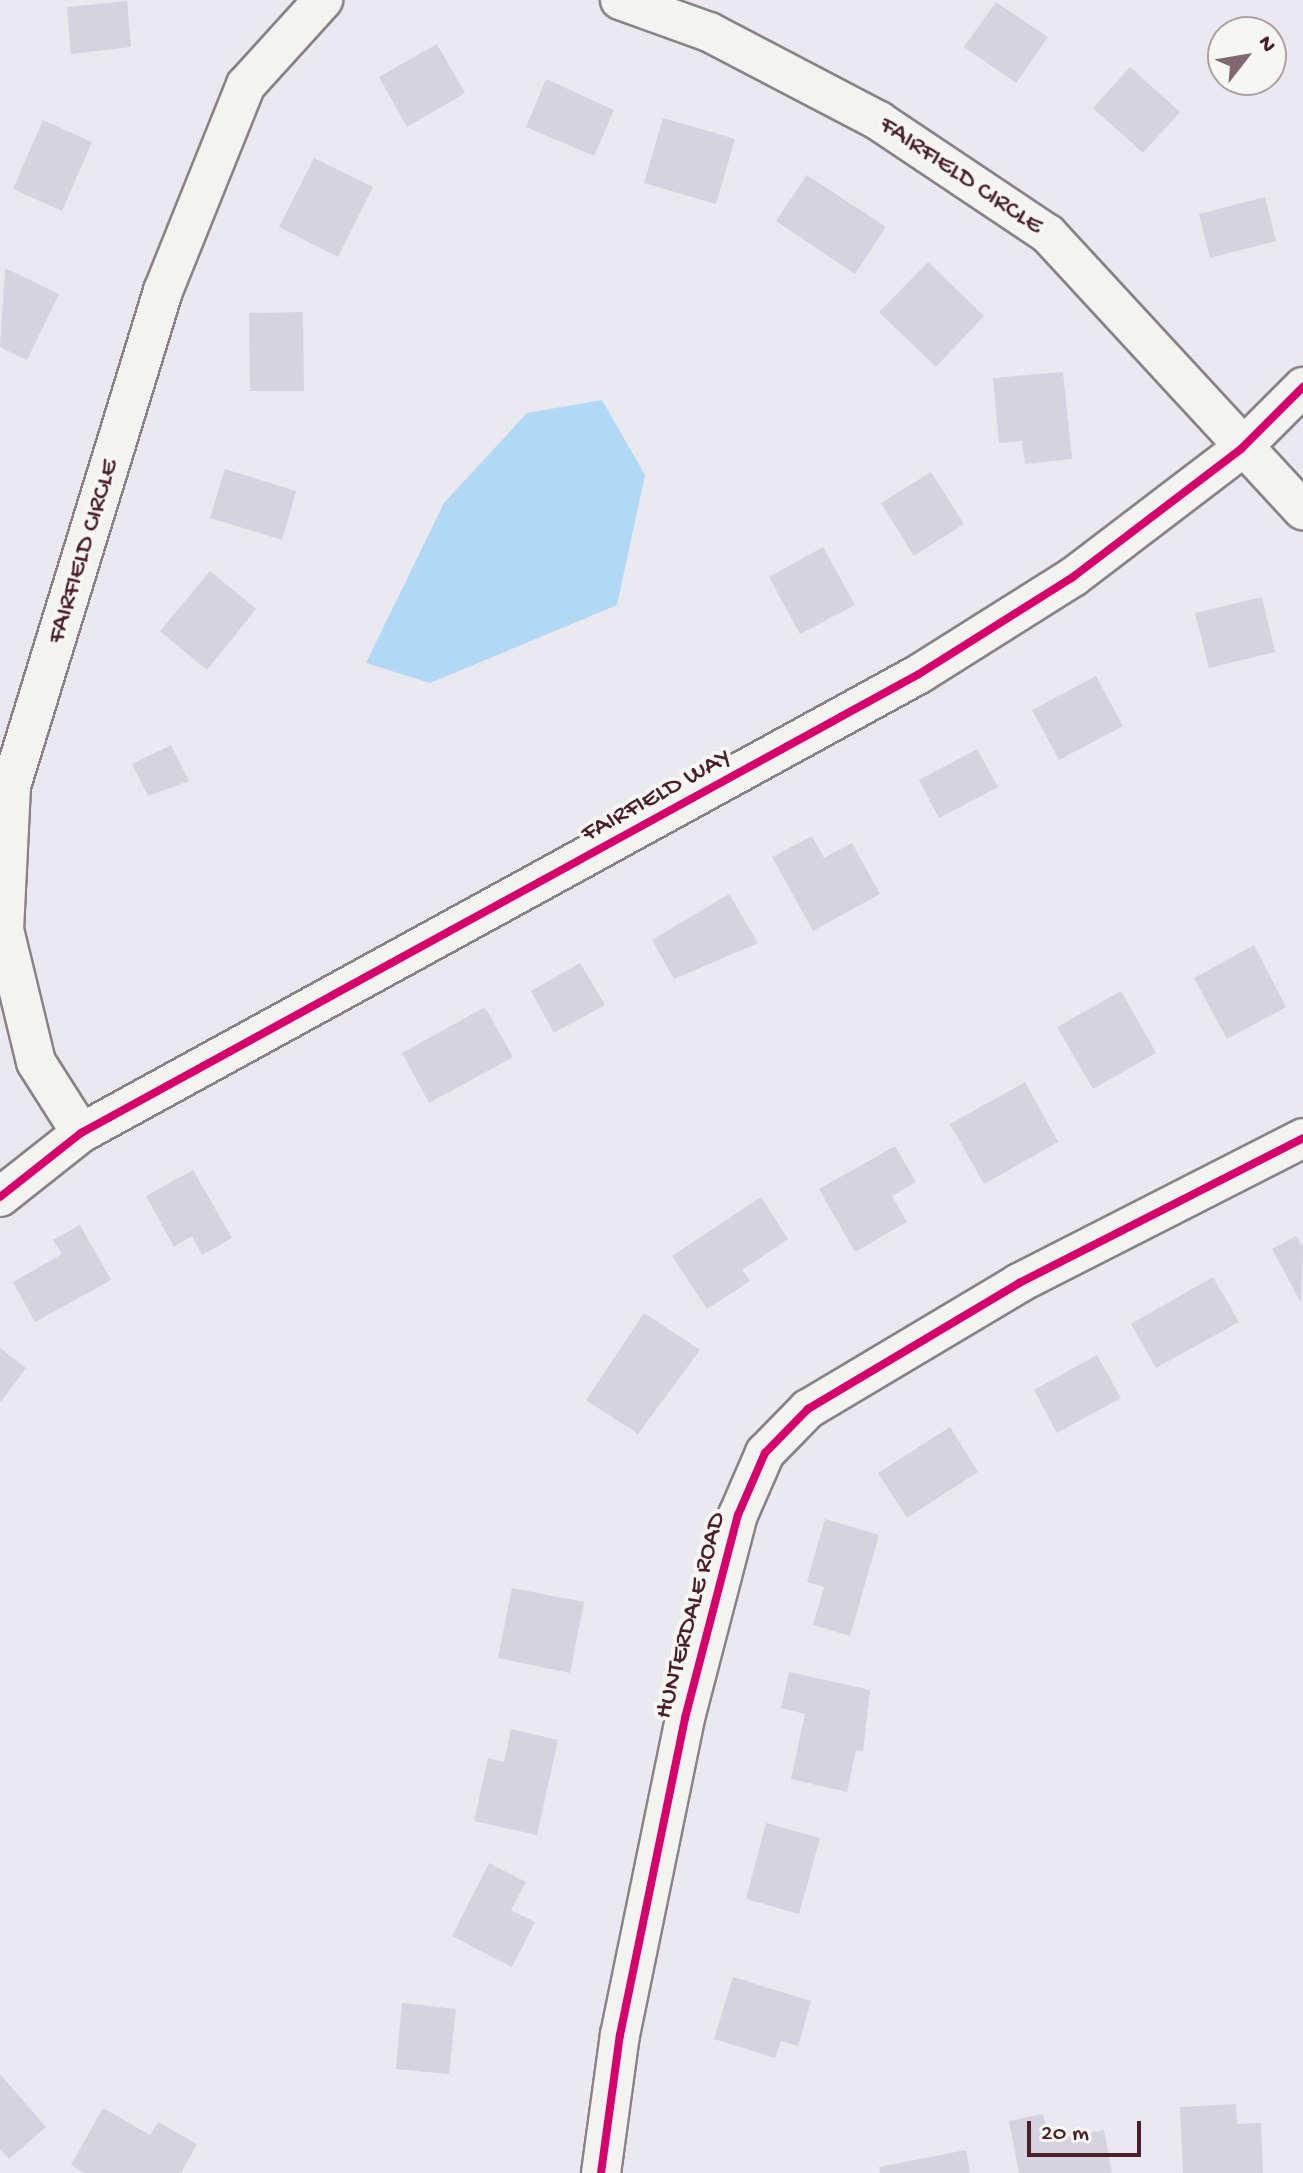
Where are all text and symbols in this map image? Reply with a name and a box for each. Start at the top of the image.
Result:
north arrow [1207,16,1287,96]
text: N [1251,32,1281,58]
street label: FAIRFIELD CIRCLE [872,111,1048,243]
street label: FAIRFIELD CIRCLE [42,456,128,648]
street label: FAIRFIELD WAY [577,743,737,851]
street label: HUNTERDALE ROAD [649,1509,735,1723]
scale bar [1031,2105,1145,2155]
text: 20 m [1041,2120,1089,2149]

